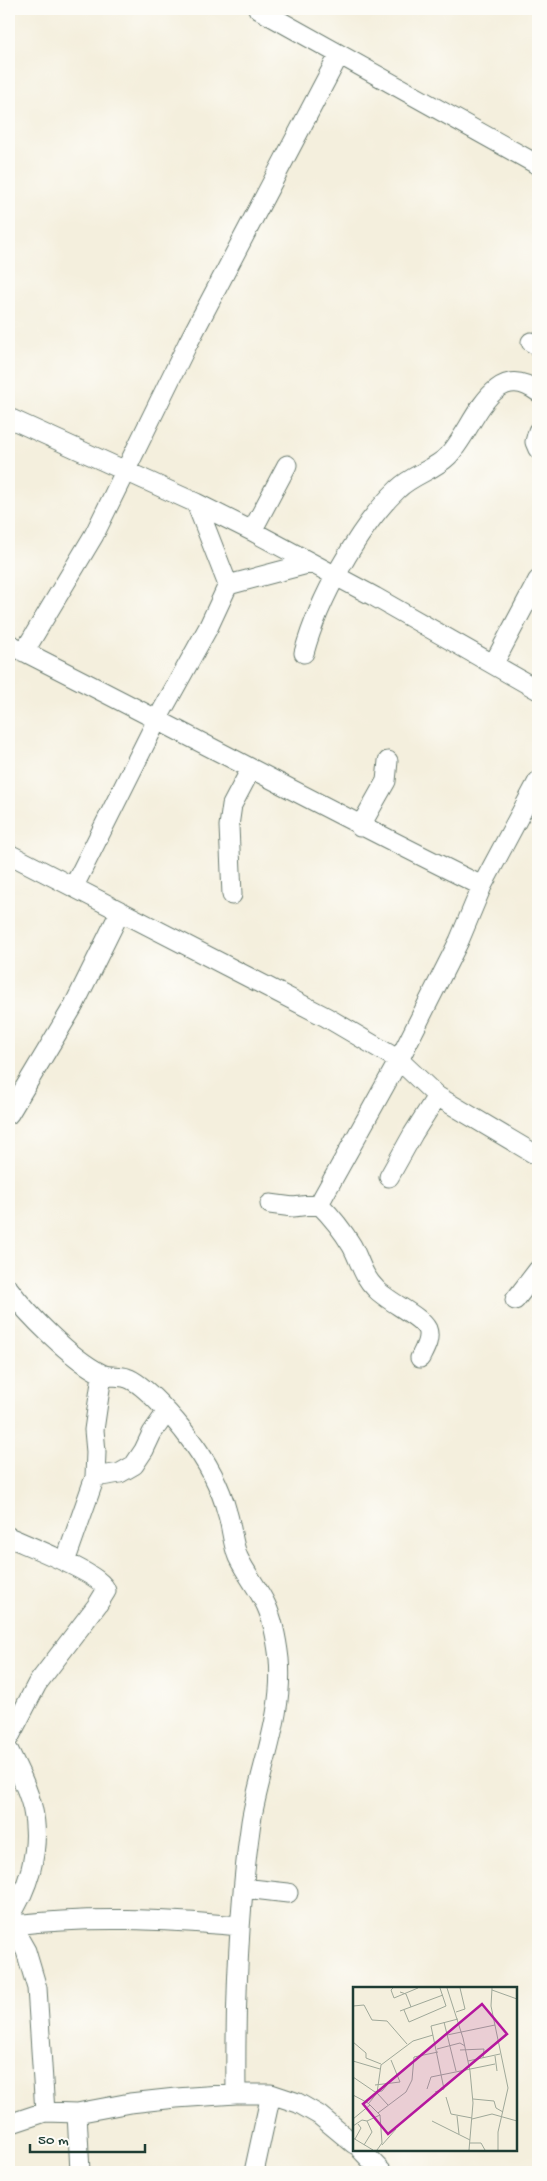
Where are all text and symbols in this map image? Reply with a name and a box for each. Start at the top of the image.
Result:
inset map [353,1987,517,2151]
scale bar [30,2121,145,2153]
text: 50 m [38,2132,69,2150]

